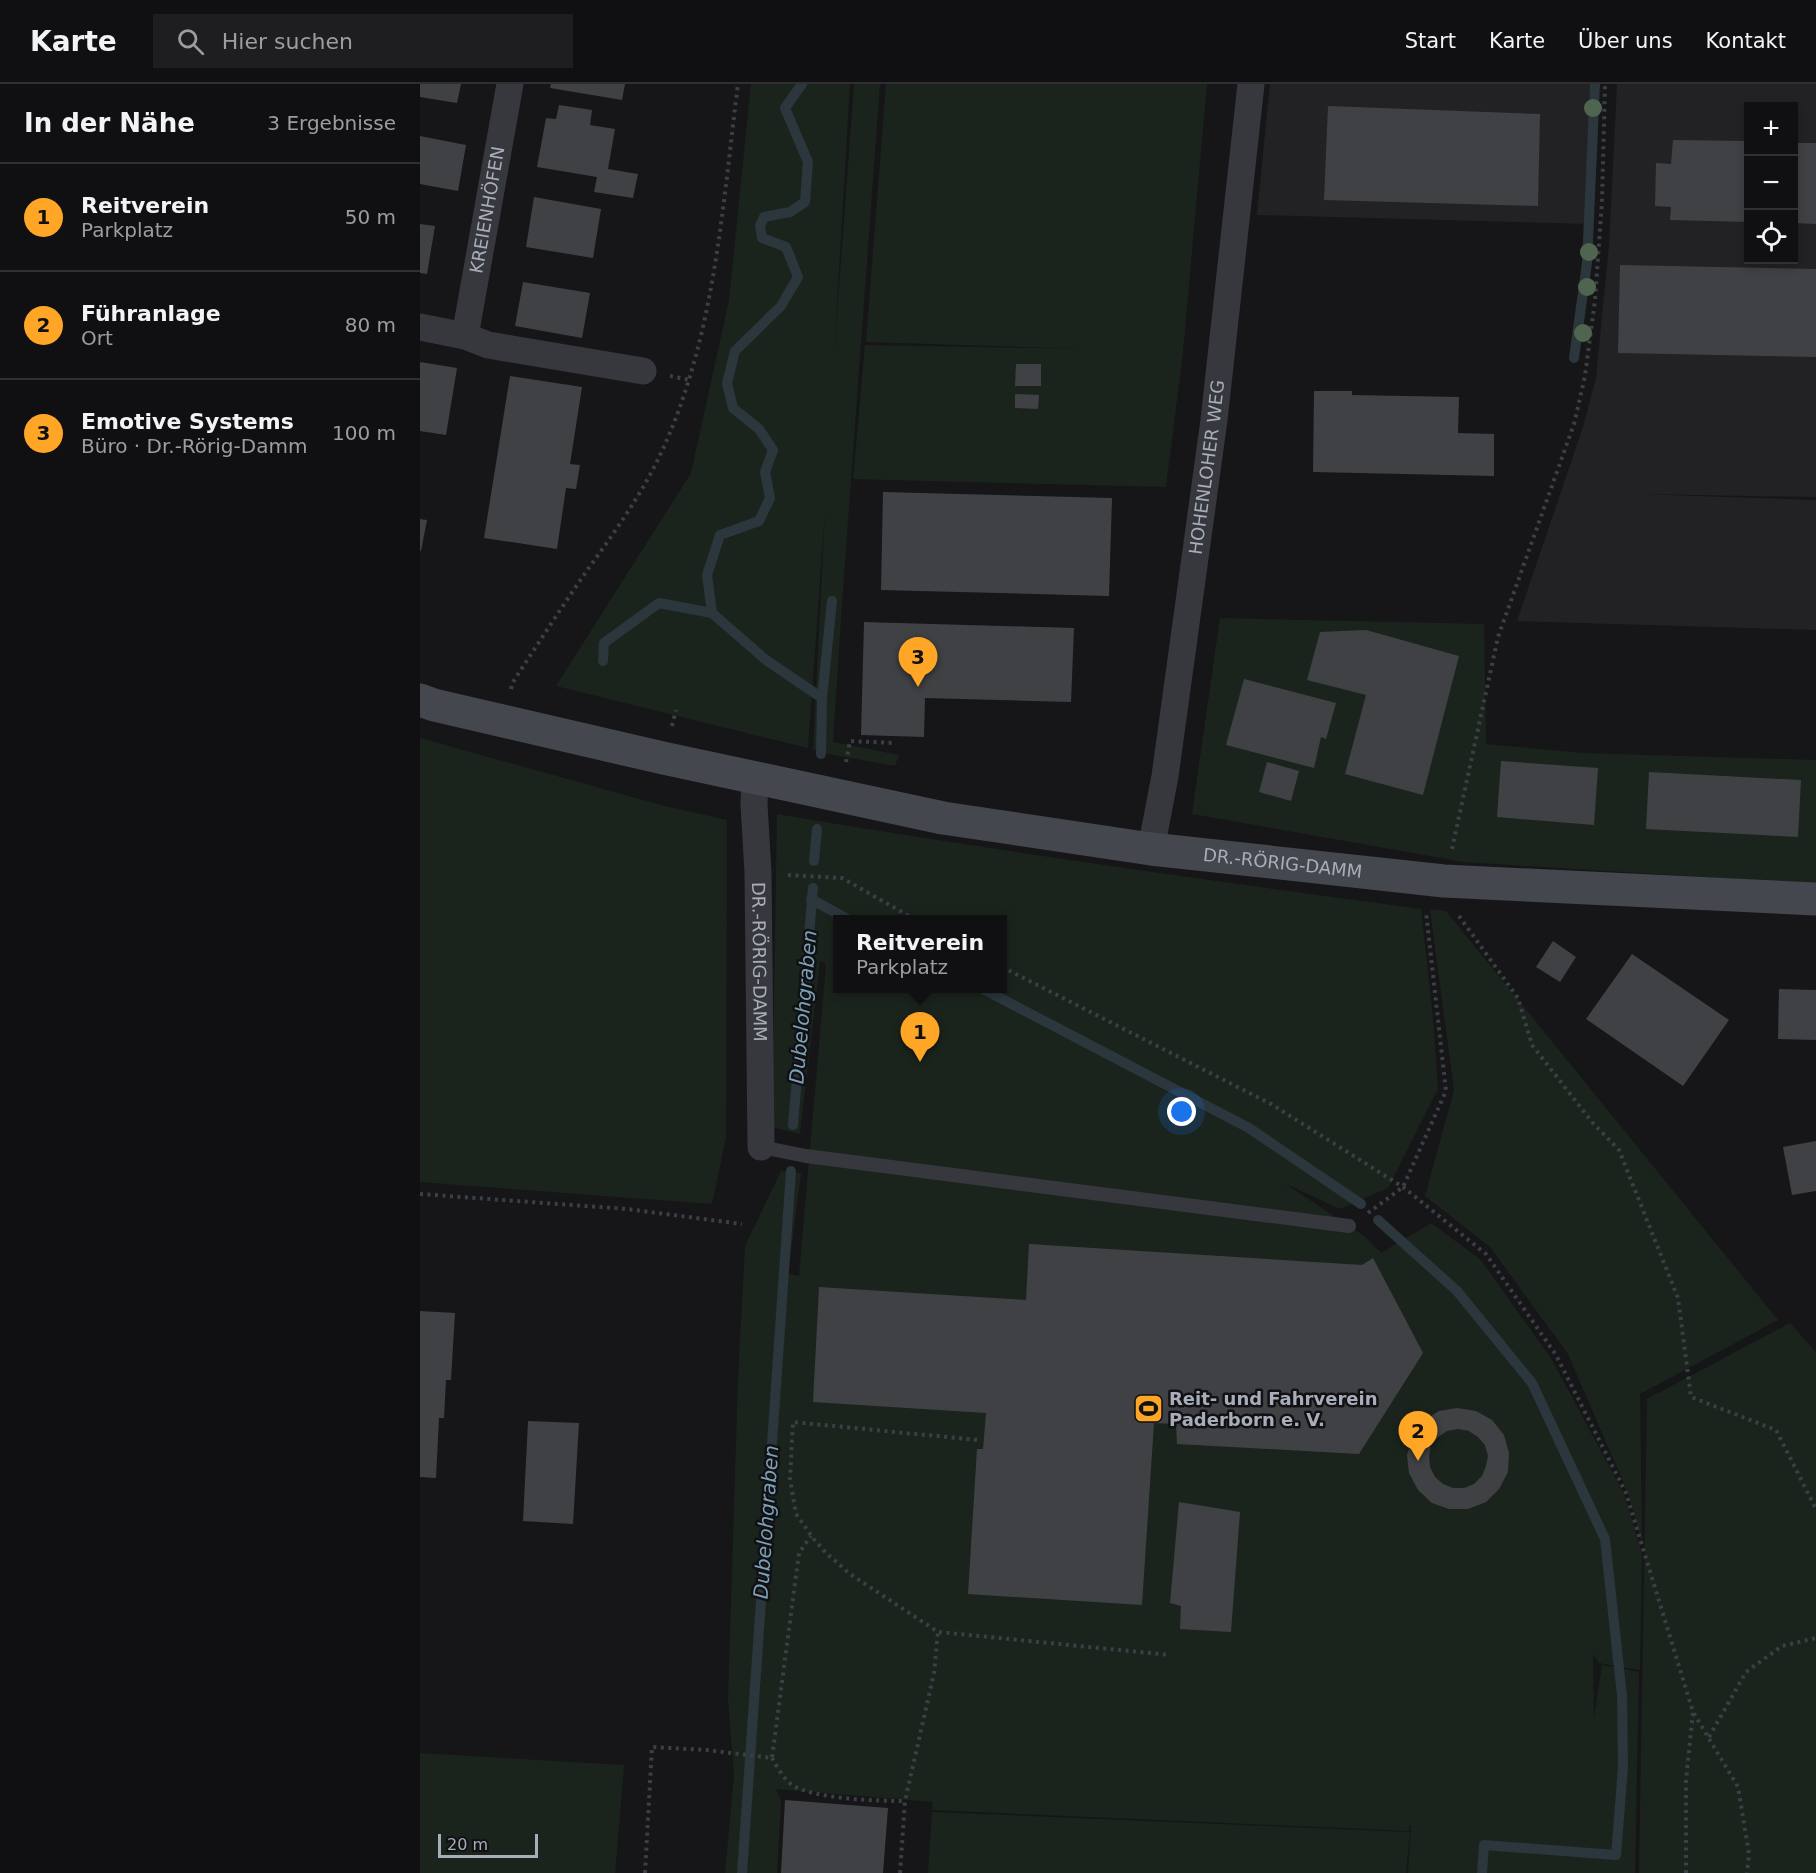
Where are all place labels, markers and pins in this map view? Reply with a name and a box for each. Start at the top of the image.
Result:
pin: 3 [898,638,938,687]
pin: 1 [900,1012,940,1062]
place label: Reit- und Fahrverein Paderborn e. V. [1169,1388,1377,1430]
sports icon: Reit- und Fahrverein Paderborn e. V. [1132,1393,1164,1425]
pin: 2 [1398,1412,1438,1461]

